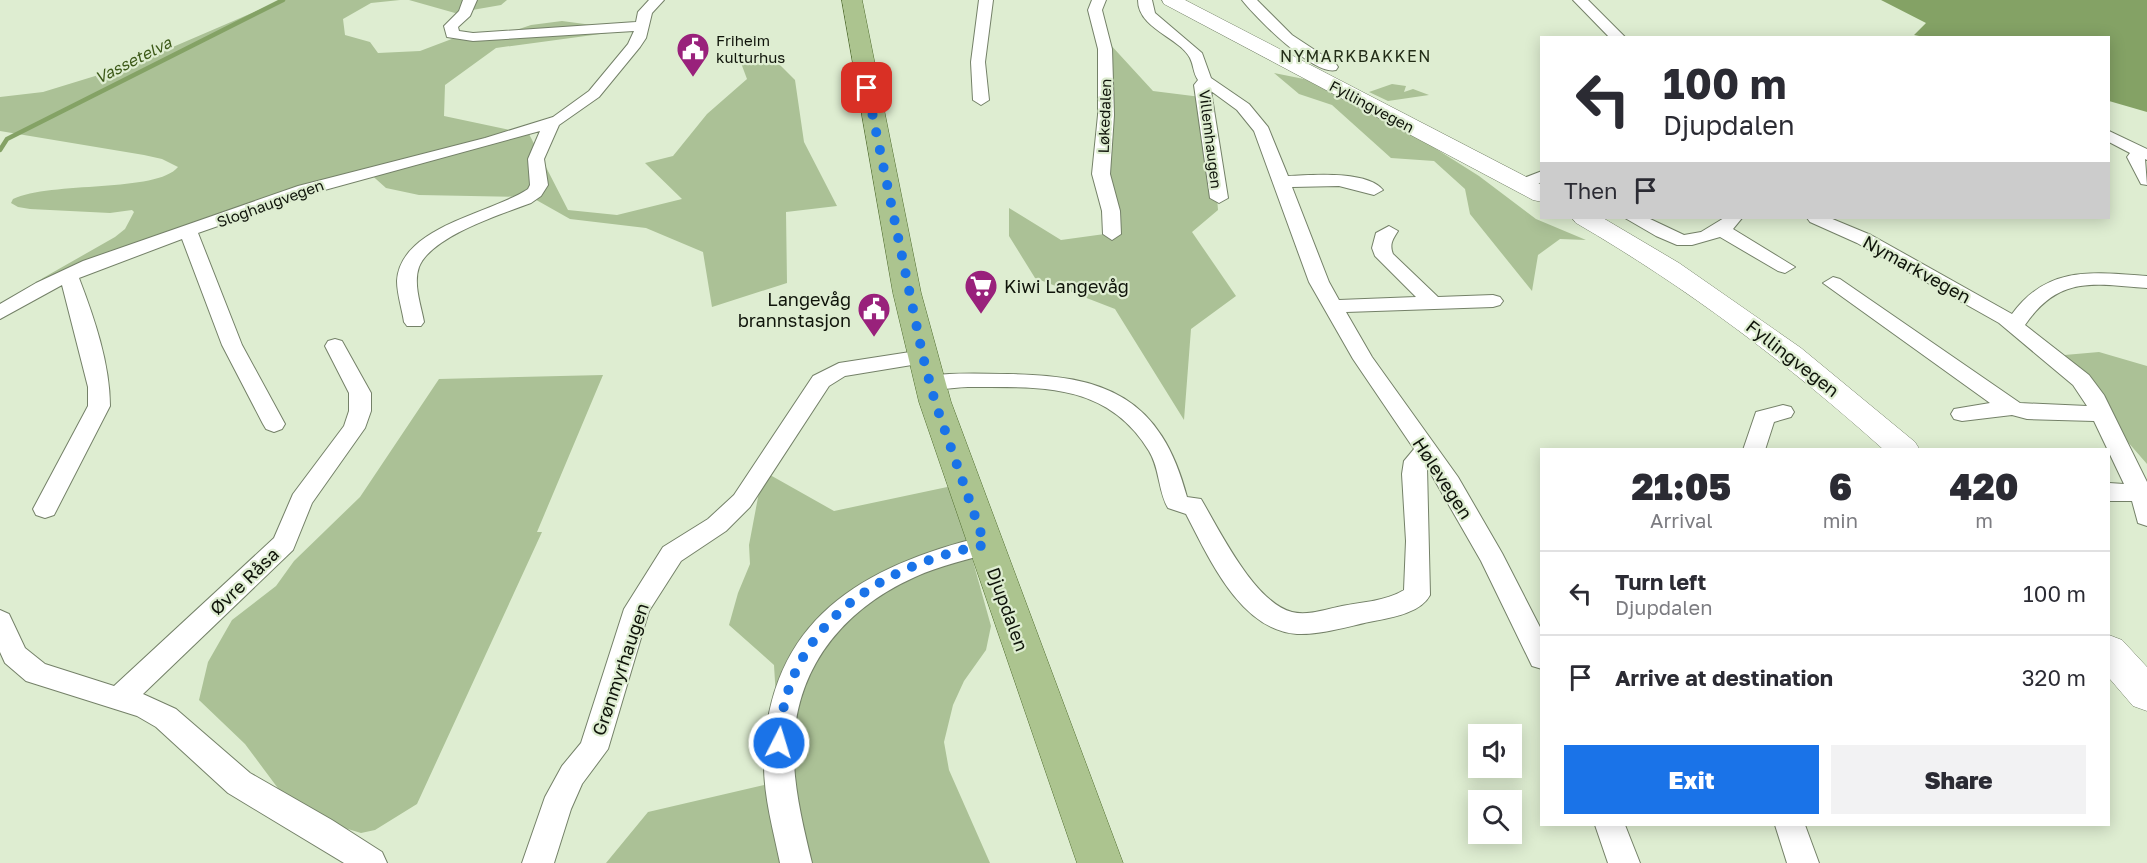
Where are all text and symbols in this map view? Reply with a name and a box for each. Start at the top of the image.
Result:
public building icon: Friheim kulturhus [675,31,711,78]
place label: Friheim kulturhus [716,31,785,66]
water label: Vassetelva [91,32,175,88]
district label: NYMARKBAKKEN [1280,46,1432,66]
text: 100 m [1663,58,1786,108]
icon: left [1564,60,1642,138]
pin [841,62,892,113]
icon: arrive [850,71,883,104]
street label: Fyllingvegen [1327,76,1417,136]
street label: Løkedalen [1094,78,1114,154]
street label: Villemhaugen [1196,89,1226,189]
text: Djupdalen [1663,109,1795,141]
icon: arrive [1629,174,1662,207]
street label: Sloghaugvegen [214,175,326,231]
text: Then [1564,177,1617,204]
street label: Nymarkvegen [1859,230,1975,308]
supermarket icon: Kiwi Langevåg [963,268,999,315]
place label: Kiwi Langevåg [1004,275,1129,297]
place label: Langevåg brannstasjon [738,288,851,331]
public building icon: Langevåg brannstasjon [856,291,892,338]
street label: Fyllingvegen [1742,315,1844,401]
street label: Hølevegen [1408,433,1478,523]
text: 21:05 [1632,465,1731,508]
text: 6 [1829,465,1852,508]
text: 420 [1950,465,2018,508]
text: Arrival [1650,508,1713,532]
text: min [1823,508,1858,532]
text: m [1975,508,1993,532]
street label: Øvre Råsa [205,543,283,619]
street label: Djupdalen [983,564,1033,654]
text: Turn left [1615,568,1706,595]
icon: left [1564,577,1597,610]
text: 100 m [2023,580,2086,607]
text: Djupdalen [1615,595,1712,619]
street label: Grønmyrhaugen [587,600,653,738]
icon: arrive [1564,661,1597,694]
text: Arrive at destination [1615,664,1833,691]
text: 320 m [2022,664,2086,691]
position arrow [747,711,811,775]
map controls [1468,724,1522,844]
button: sound [1468,724,1522,778]
button: Exit [1564,745,1819,814]
button: Share [1831,745,2086,814]
button: search [1468,790,1522,844]

